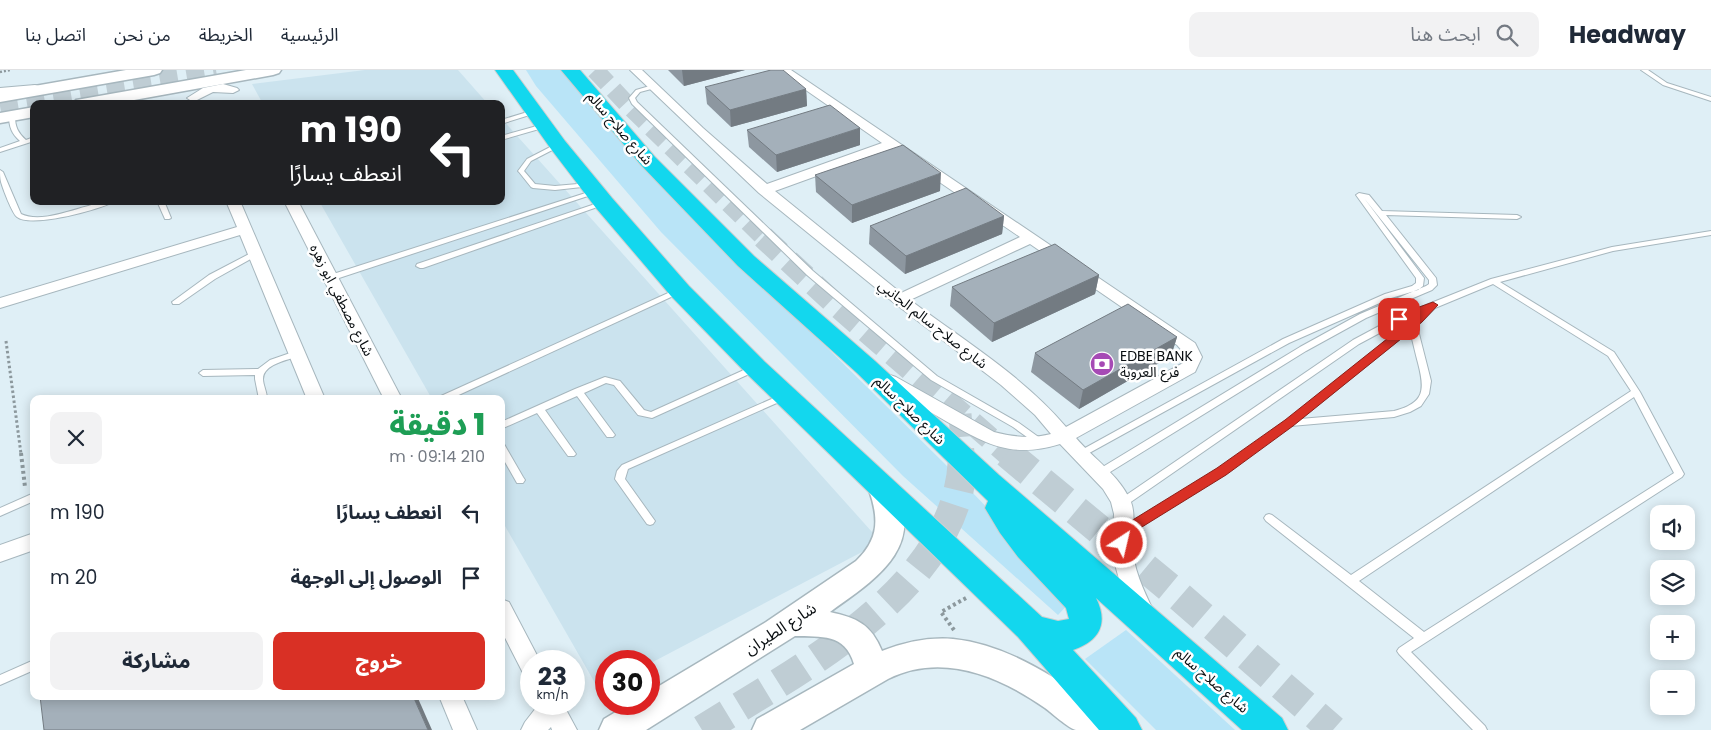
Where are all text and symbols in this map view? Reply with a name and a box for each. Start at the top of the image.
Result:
search box [1189,12,1539,57]
text: Headway [1569,18,1686,51]
text: ابحث هنا [1410,21,1481,48]
icon: search [1493,21,1521,49]
text: اتصل بنا [25,22,86,47]
text: من نحن [114,22,171,47]
text: الخريطة [199,22,253,47]
text: الرئيسية [281,22,339,47]
street label: شارع صلاح سالم [582,87,658,170]
text: 190 m [300,105,402,154]
icon: left [420,120,485,185]
text: انعطف يسارًا [289,158,402,189]
street label: شارع مصطفي ابو زهره [304,241,379,360]
street label: شارع صلاح سالم الجانبي [873,275,992,374]
pin [1378,298,1420,340]
icon: arrive [1385,305,1413,333]
place label: EDBE BANK فرع العروبة [1120,346,1193,383]
bank icon: EDBE BANK فرع العروبة [1089,351,1115,377]
street label: شارع صلاح سالم [870,371,950,450]
text: 1 دقيقة [389,403,485,446]
button: close [50,412,102,464]
text: 210 m · 09:14 [389,445,485,468]
text: 190 m [50,499,105,526]
text: انعطف يسارًا [336,499,442,526]
icon: left [457,499,485,527]
map controls [1650,505,1695,715]
button: sound [1650,505,1695,550]
position arrow [1095,516,1147,568]
button: layers [1650,560,1695,605]
text: 20 m [50,564,98,591]
text: الوصول إلى الوجهة [290,564,442,591]
icon: arrive [457,564,485,592]
street label: شارع الطيران [740,597,821,661]
button: + [1650,615,1695,660]
button: مشاركة [50,632,263,690]
button: خروج [273,632,485,690]
street label: شارع صلاح سالم [1170,643,1253,718]
speed limit sign: 30 [595,650,660,715]
text: 23 [538,659,567,694]
button: − [1650,670,1695,715]
text: km/h [537,686,568,703]

